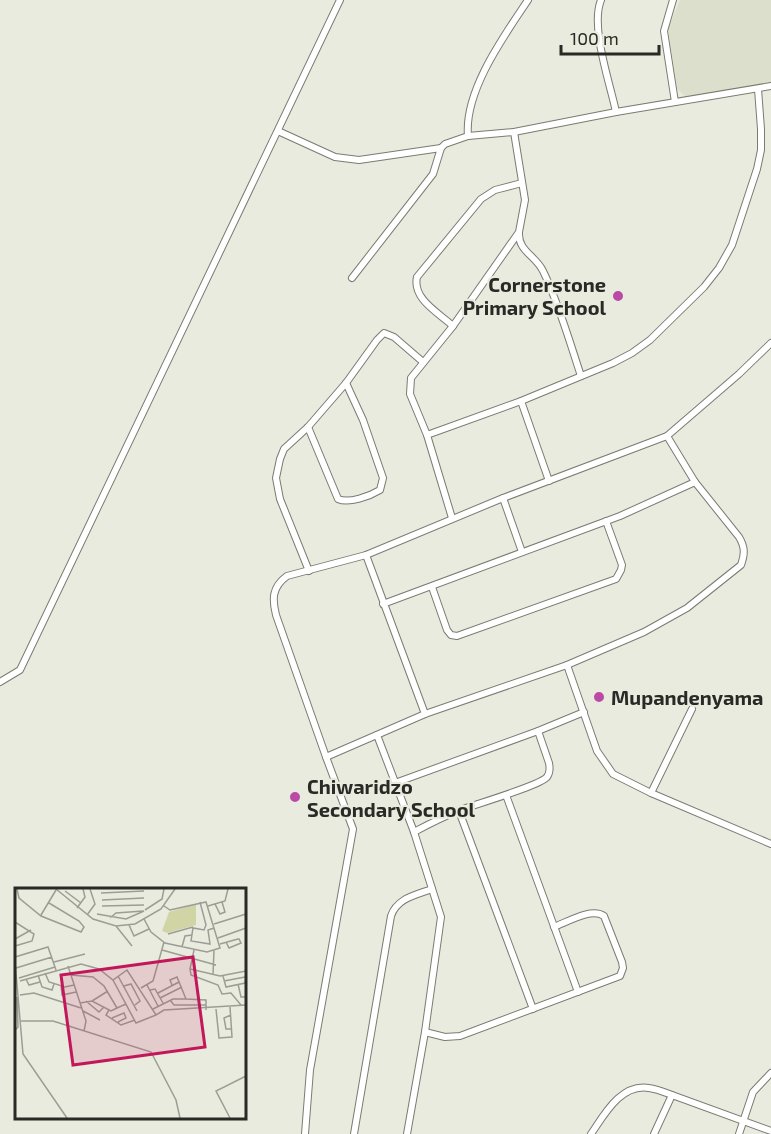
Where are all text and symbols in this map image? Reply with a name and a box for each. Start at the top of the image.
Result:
scale bar [561,18,658,56]
text: 100 m [570,27,619,49]
place label: Cornerstone Primary School [463,272,606,320]
marker: Cornerstone Primary School [611,289,625,303]
place label: Mupandenyama [611,685,763,710]
marker: Mupandenyama [592,690,606,704]
place label: Chiwaridzo Secondary School [307,774,475,822]
marker: Chiwaridzo Secondary School [288,790,302,804]
inset map [15,888,246,1119]

